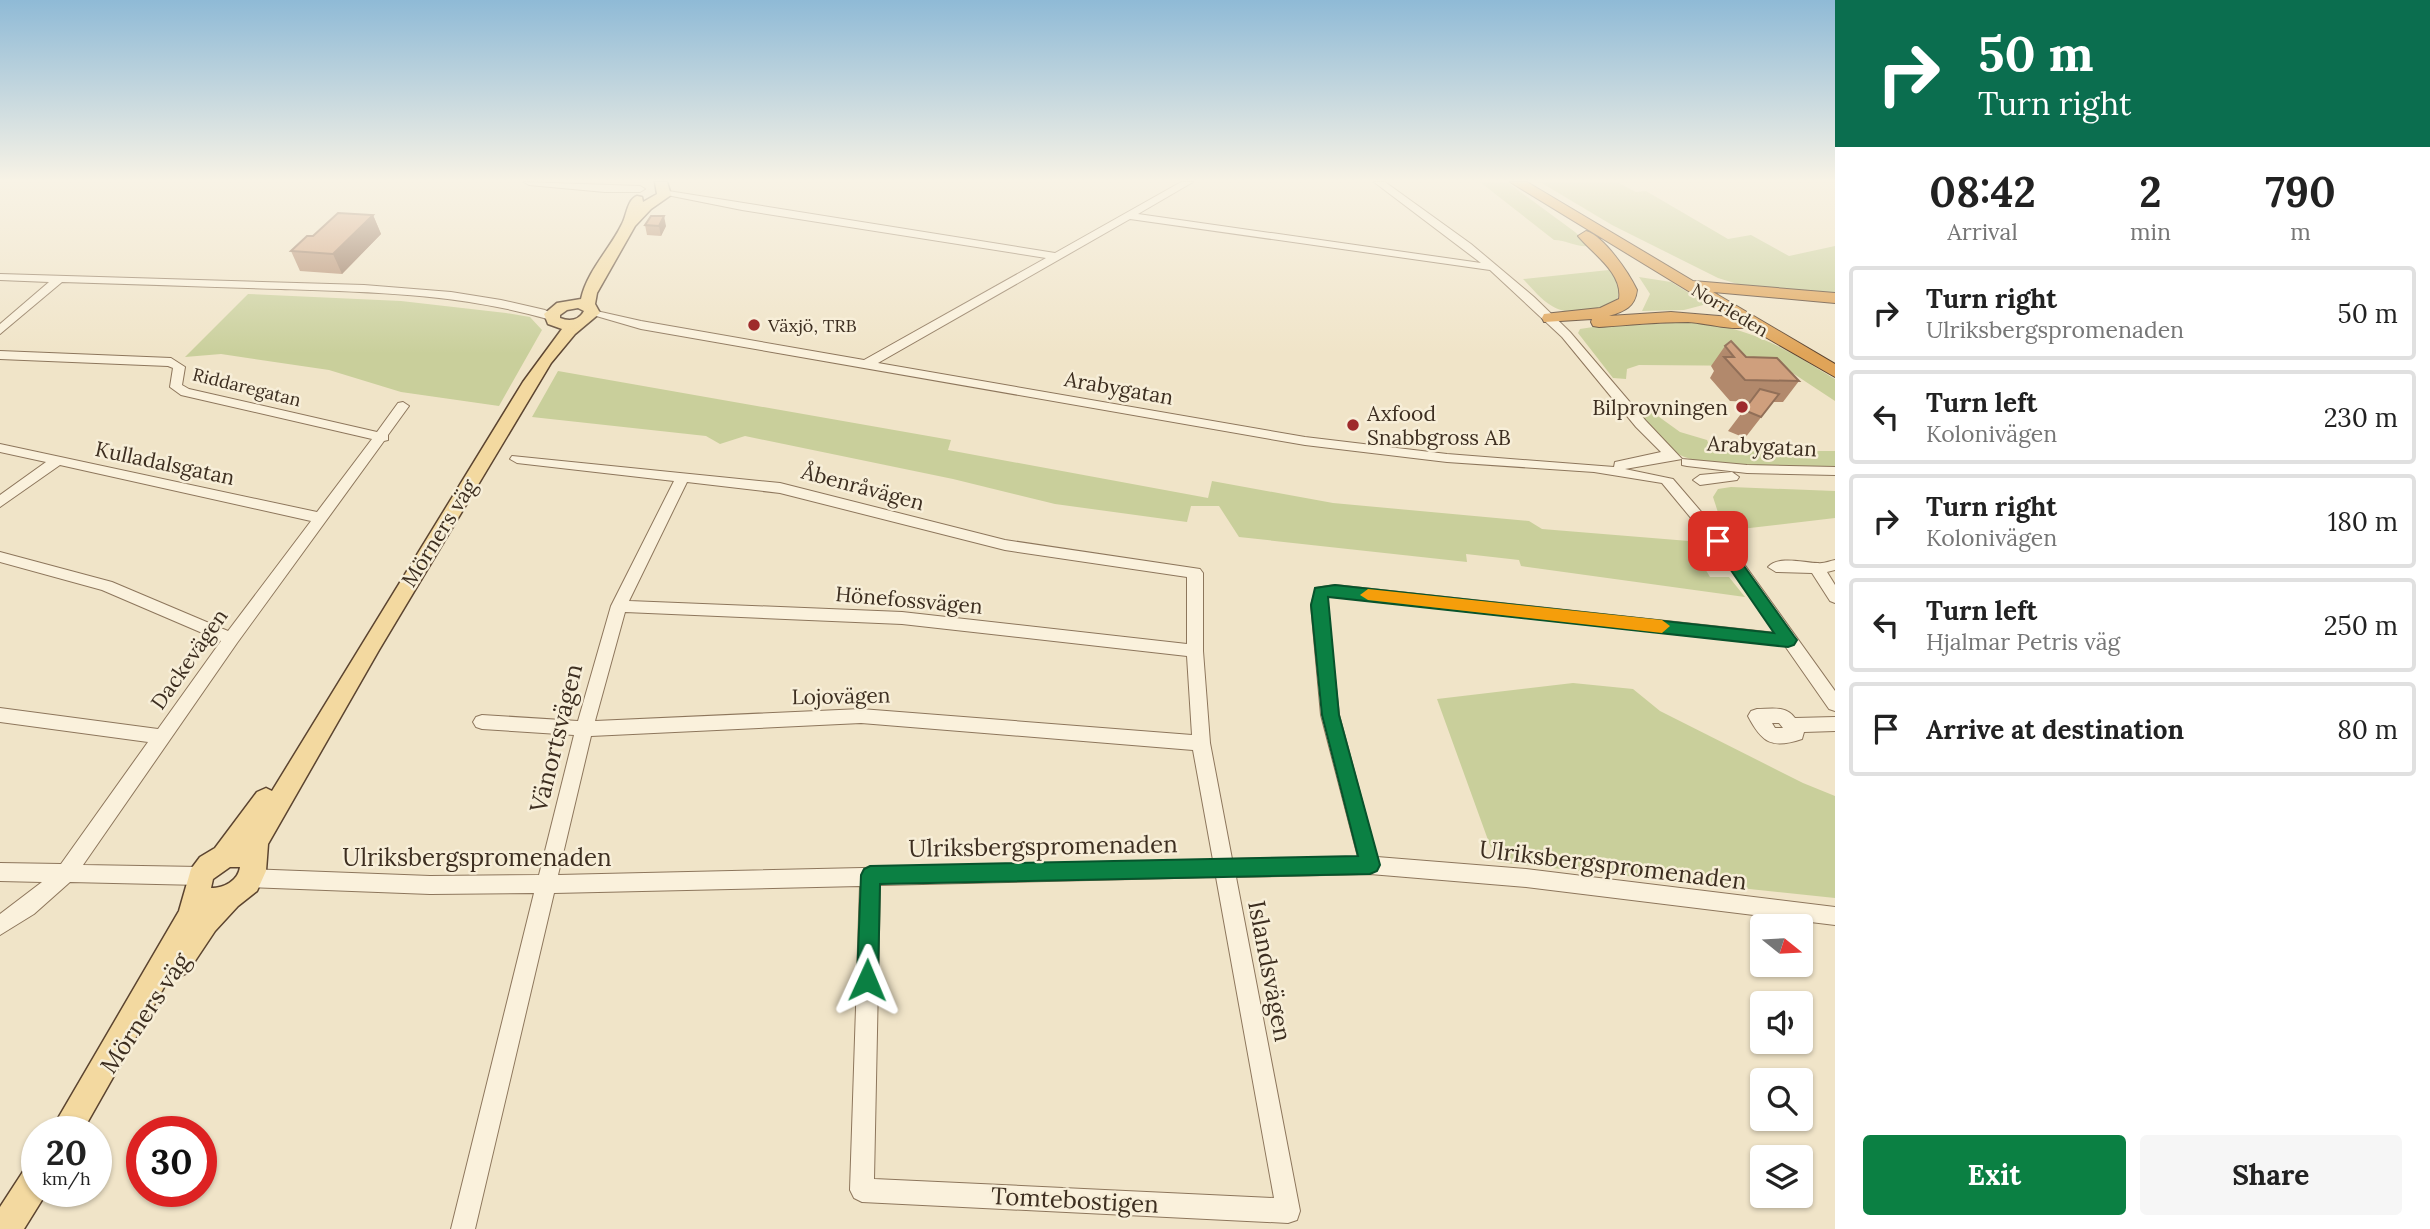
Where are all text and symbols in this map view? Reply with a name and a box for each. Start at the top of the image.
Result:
text: 50 m [1978,22,2094,84]
icon: right [1863,28,1954,119]
text: Turn right [1978,83,2131,124]
text: 08:42 [1929,165,2036,219]
text: 2 [2139,165,2162,219]
text: 790 [2265,165,2336,219]
text: Arrival [1947,217,2018,246]
text: min [2130,217,2171,246]
text: m [2290,217,2311,246]
street label: Norrleden [1687,278,1773,342]
text: Turn right [1926,282,2057,315]
icon: right [1867,294,1905,332]
text: 50 m [2338,297,2398,330]
place label: Växjö, TRB [767,314,857,337]
text: Ulriksbergspromenaden [1926,315,2184,344]
marker: Växjö, TRB [746,317,762,333]
street label: Riddaregatan [190,362,304,412]
street label: Arabygatan [1062,365,1176,411]
text: Turn left [1926,386,2037,419]
place label: Bilprovningen [1592,394,1728,421]
icon: left [1867,398,1905,436]
marker: Bilprovningen [1734,399,1750,415]
place label: Axfood Snabbgross AB [1366,400,1511,451]
text: 230 m [2324,401,2398,434]
marker: Axfood Snabbgross AB [1345,417,1361,433]
text: Kolonivägen [1926,419,2057,448]
street label: Arabygatan [1705,430,1818,462]
street label: Kulladalsgatan [93,435,237,491]
street label: Åbenråvägen [798,457,928,516]
street label: Mörners väg [395,474,483,592]
text: Turn right [1926,490,2057,523]
icon: right [1867,502,1905,540]
text: 180 m [2328,505,2398,538]
pin [1688,511,1748,571]
icon: arrive [1699,522,1737,560]
text: Kolonivägen [1926,523,2057,552]
street label: Hönefossvägen [834,580,984,620]
text: Turn left [1926,594,2037,627]
street label: Dackevägen [144,603,234,715]
icon: left [1867,606,1905,644]
text: 250 m [2324,609,2398,642]
text: Hjalmar Petris väg [1926,627,2120,656]
street label: Vänortsvägen [522,660,589,816]
street label: Lojovägen [791,682,891,710]
icon: arrive [1867,710,1905,748]
text: Arrive at destination [1926,713,2184,746]
text: 80 m [2337,713,2398,746]
street label: Ulriksbergspromenaden [908,828,1178,864]
street label: Ulriksbergspromenaden [1477,833,1749,897]
street label: Ulriksbergspromenaden [342,842,612,873]
street label: Islandsvägen [1241,898,1299,1044]
north arrow [1750,914,1813,976]
map controls [1750,914,1813,1208]
position arrow [830,943,904,1017]
street label: Mörners väg [93,946,197,1079]
button: sound [1750,991,1813,1054]
button: search [1750,1068,1813,1131]
speed limit sign: 30 [126,1116,217,1207]
text: 20 [46,1130,87,1175]
button: Exit [1863,1135,2126,1215]
button: Share [2140,1135,2402,1215]
button: layers [1750,1145,1813,1208]
text: km/h [42,1167,91,1190]
street label: Tomtebostigen [990,1180,1160,1220]

